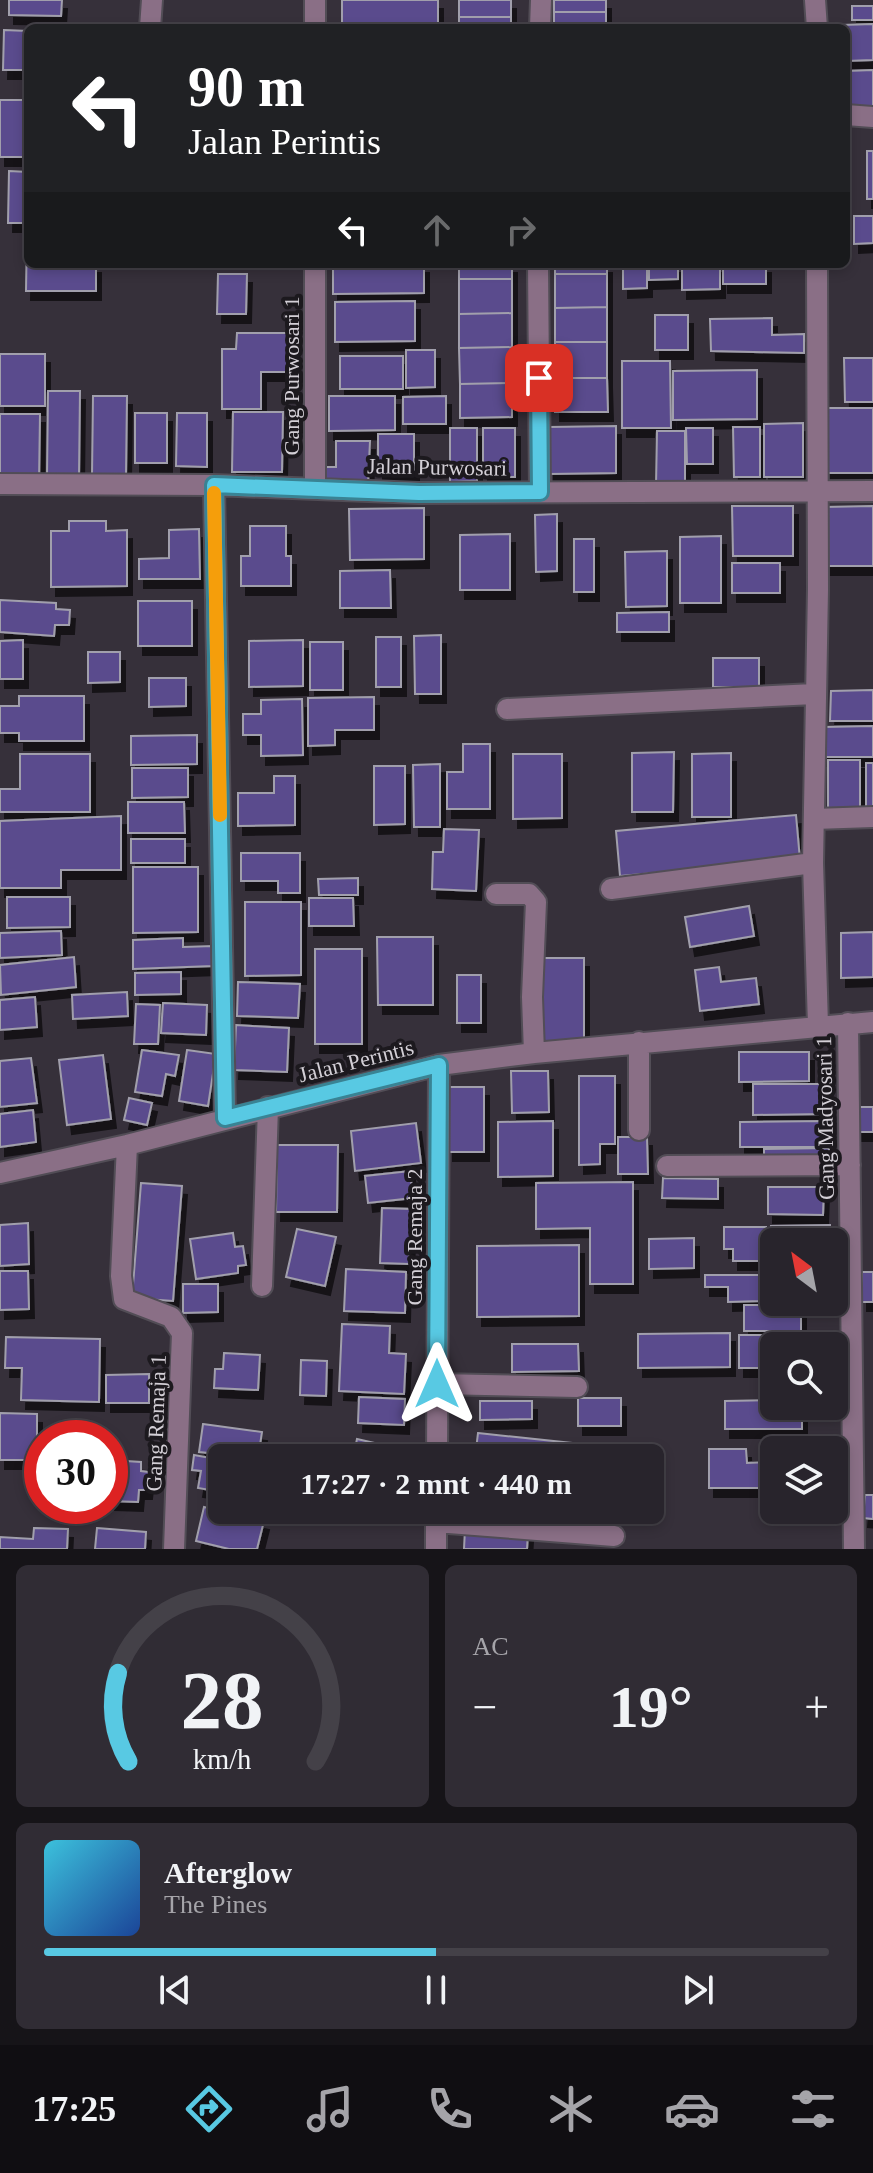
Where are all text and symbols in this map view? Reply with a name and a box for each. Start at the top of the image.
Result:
icon: left [56,56,160,160]
text: 90 m [188,56,305,118]
text: Jalan Perintis [188,122,381,162]
icon: left [331,208,375,252]
icon: ahead [415,208,459,252]
icon: right [499,208,543,252]
street label: Gang Purwosari 1 [279,297,304,455]
pin [505,344,573,412]
icon: arrive [517,356,561,400]
street label: Jalan Purwosari [367,453,507,481]
street label: Jalan Perintis [296,1035,416,1087]
street label: Gang Madyosari 1 [811,1036,839,1200]
street label: Gang Remaja 2 [402,1169,427,1305]
north arrow [760,1228,848,1316]
map controls [760,1228,848,1524]
button: search [760,1332,848,1420]
position arrow [395,1342,479,1426]
street label: Gang Remaja 1 [141,1354,171,1492]
speed limit sign: 30 [24,1420,128,1524]
button: layers [760,1436,848,1524]
text: 17:27 · 2 mnt · 440 m [300,1467,572,1500]
text: AC [473,1632,509,1661]
text: 28 [181,1654,264,1746]
text: 19° [609,1674,693,1740]
text: − [473,1683,497,1732]
text: + [804,1683,829,1732]
text: km/h [193,1744,252,1775]
text: Afterglow [164,1856,292,1889]
text: The Pines [164,1890,267,1919]
icon: previous [153,1968,197,2012]
icon: pause [414,1968,458,2012]
icon: next [676,1968,720,2012]
icon: directions [181,2081,237,2137]
icon: music [302,2081,358,2137]
icon: phone [422,2081,478,2137]
icon: climate [543,2081,599,2137]
icon: car [664,2081,720,2137]
icon: filters [785,2081,841,2137]
text: 17:25 [32,2089,116,2129]

